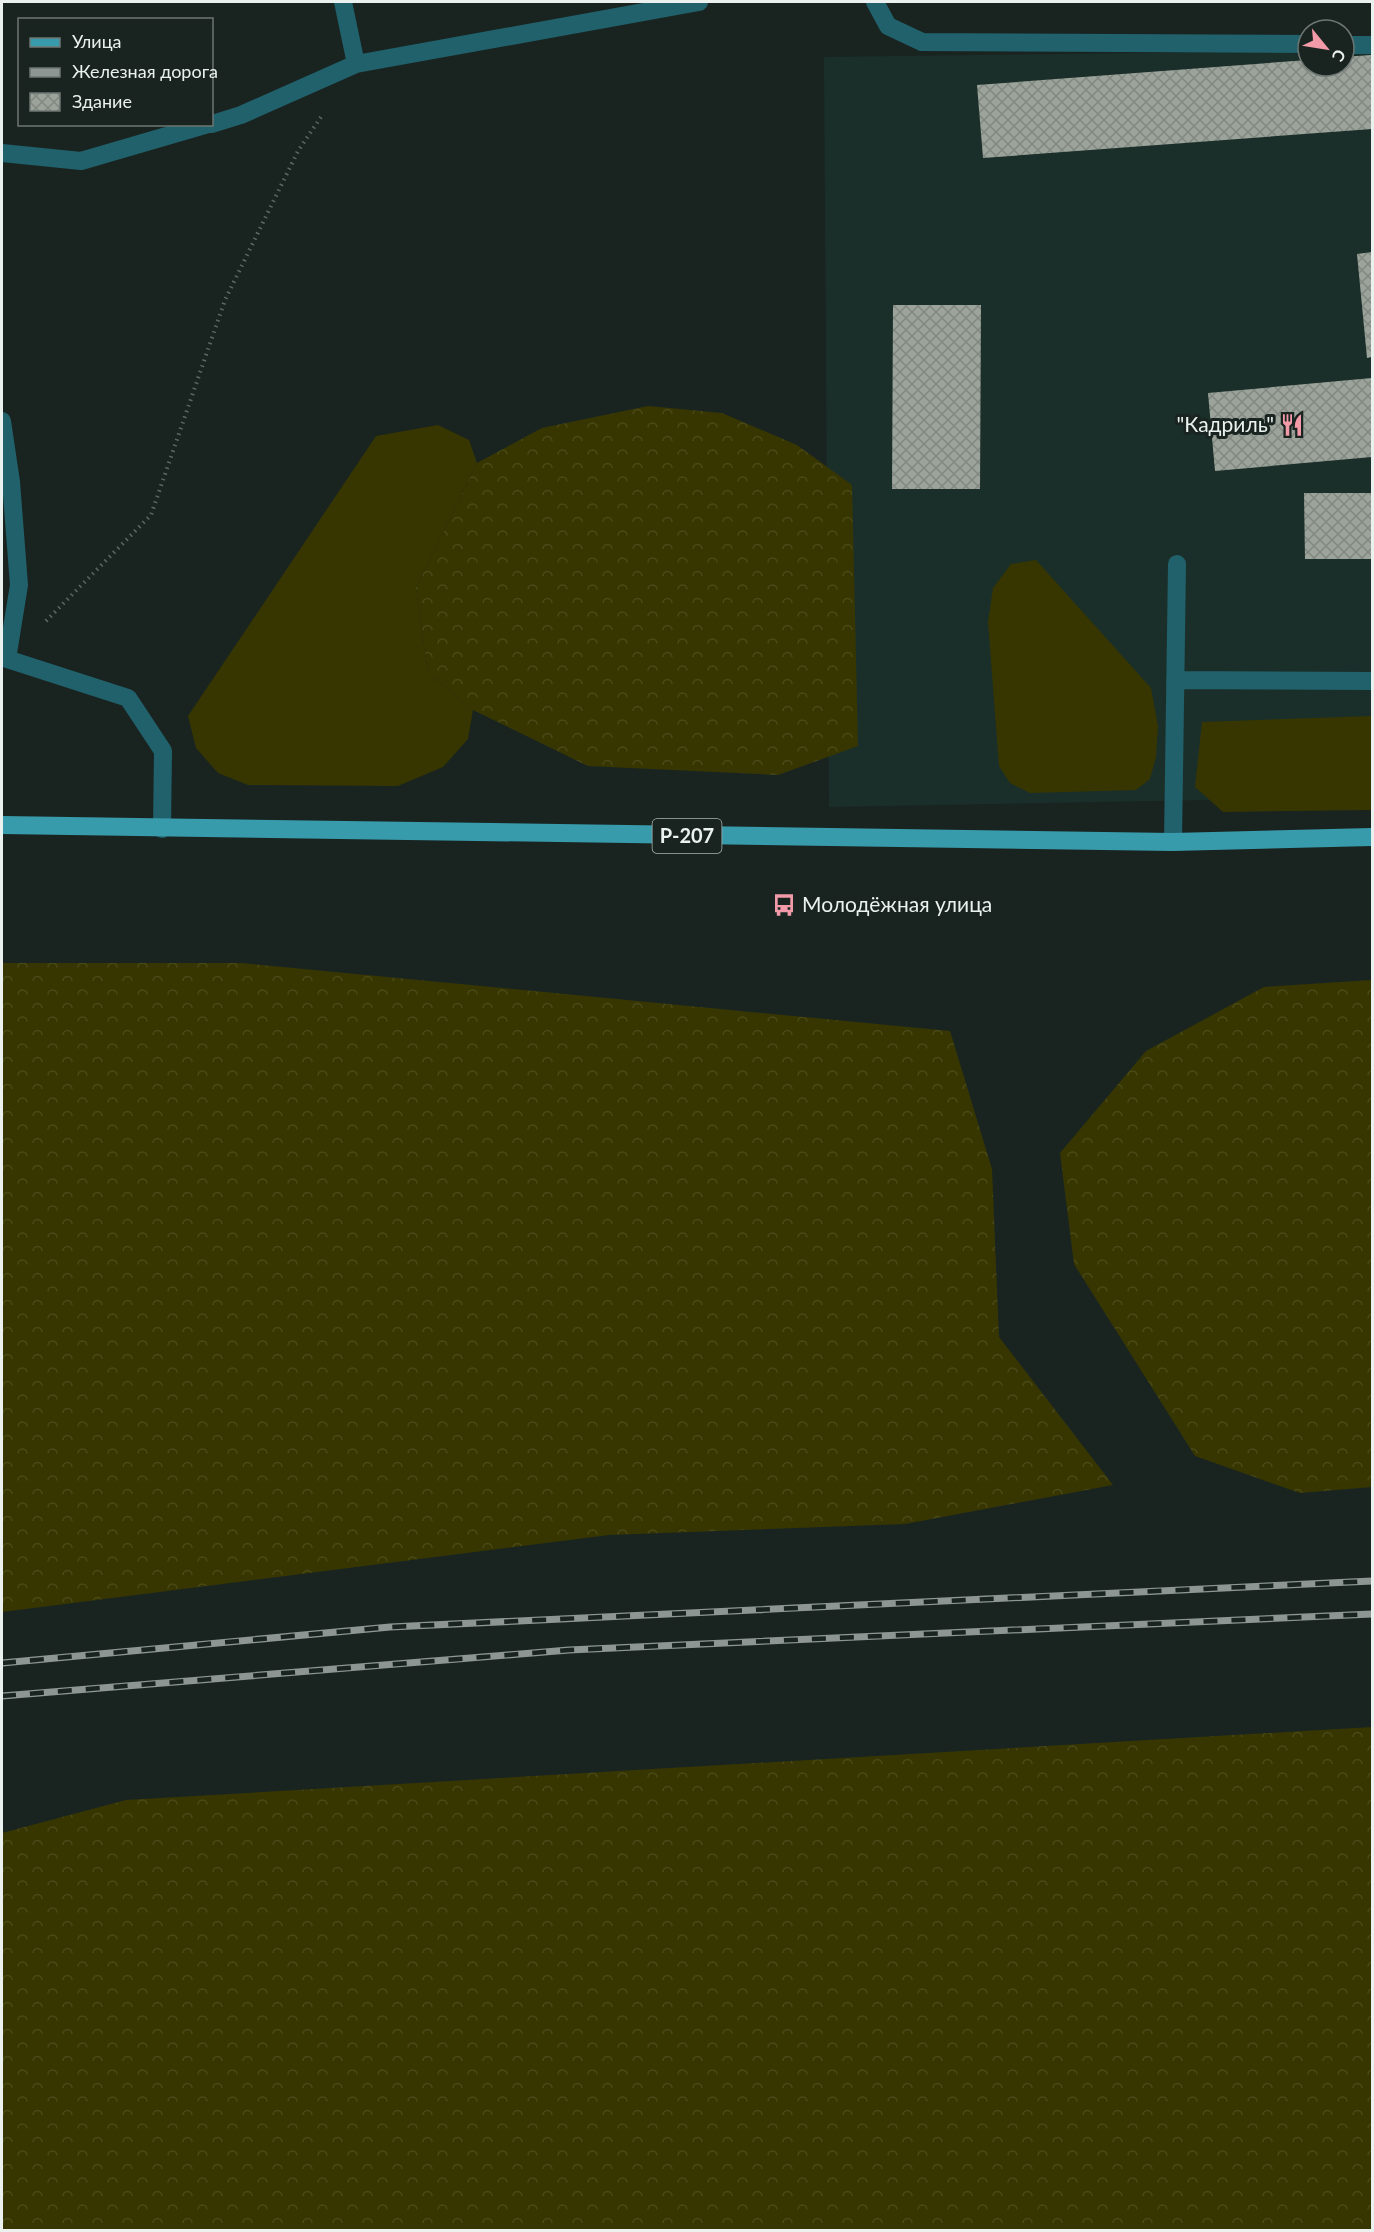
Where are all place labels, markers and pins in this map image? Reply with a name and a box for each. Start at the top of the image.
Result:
place label: "Кадриль" [1176,411,1274,436]
restaurant icon: "Кадриль" [1279,412,1305,438]
place label: Молодёжная улица [802,891,992,916]
bus stop icon: Молодёжная улица [771,892,797,918]

